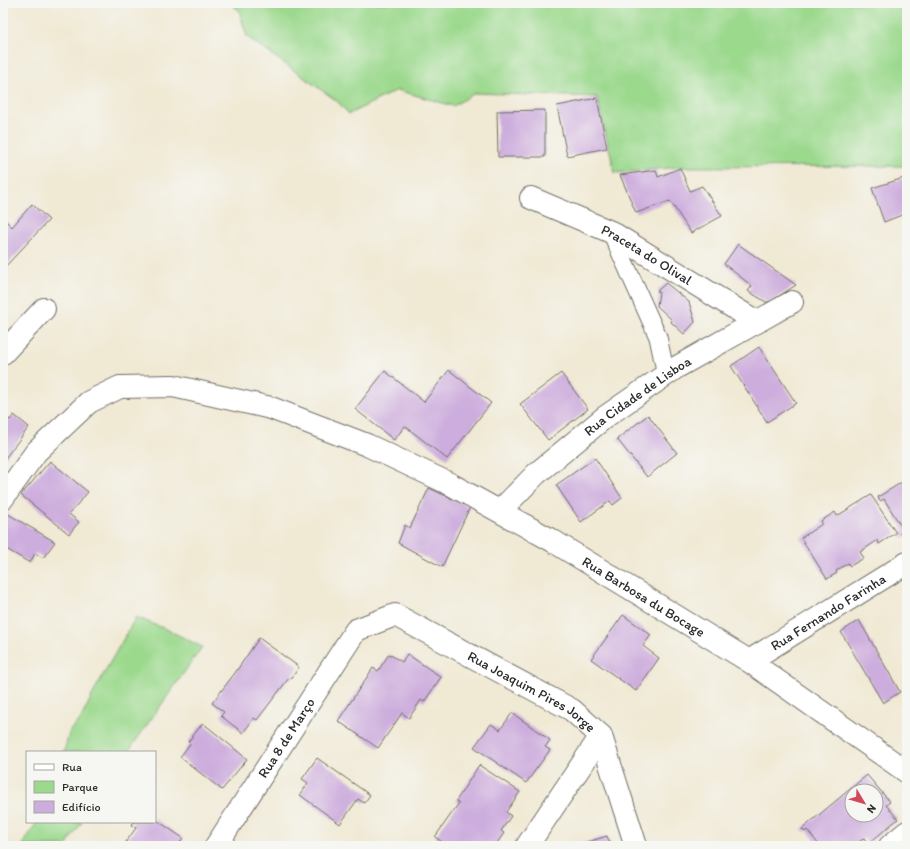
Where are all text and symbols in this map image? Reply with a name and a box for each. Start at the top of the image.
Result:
street label: Praceta do Olival [599,220,695,288]
street label: Rua Cidade de Lisboa [580,352,695,439]
street label: Rua Barbosa du Bocage [579,552,708,641]
street label: Rua Fernando Farinha [767,570,889,654]
street label: Rua Joaquim Pires Jorge [465,647,599,736]
street label: Rua 8 de Março [254,695,318,781]
legend [26,751,156,823]
text: Rua [62,760,82,774]
text: Parque [62,780,98,794]
north arrow [844,783,884,823]
text: Edifício [62,800,101,814]
text: N [864,802,879,816]

